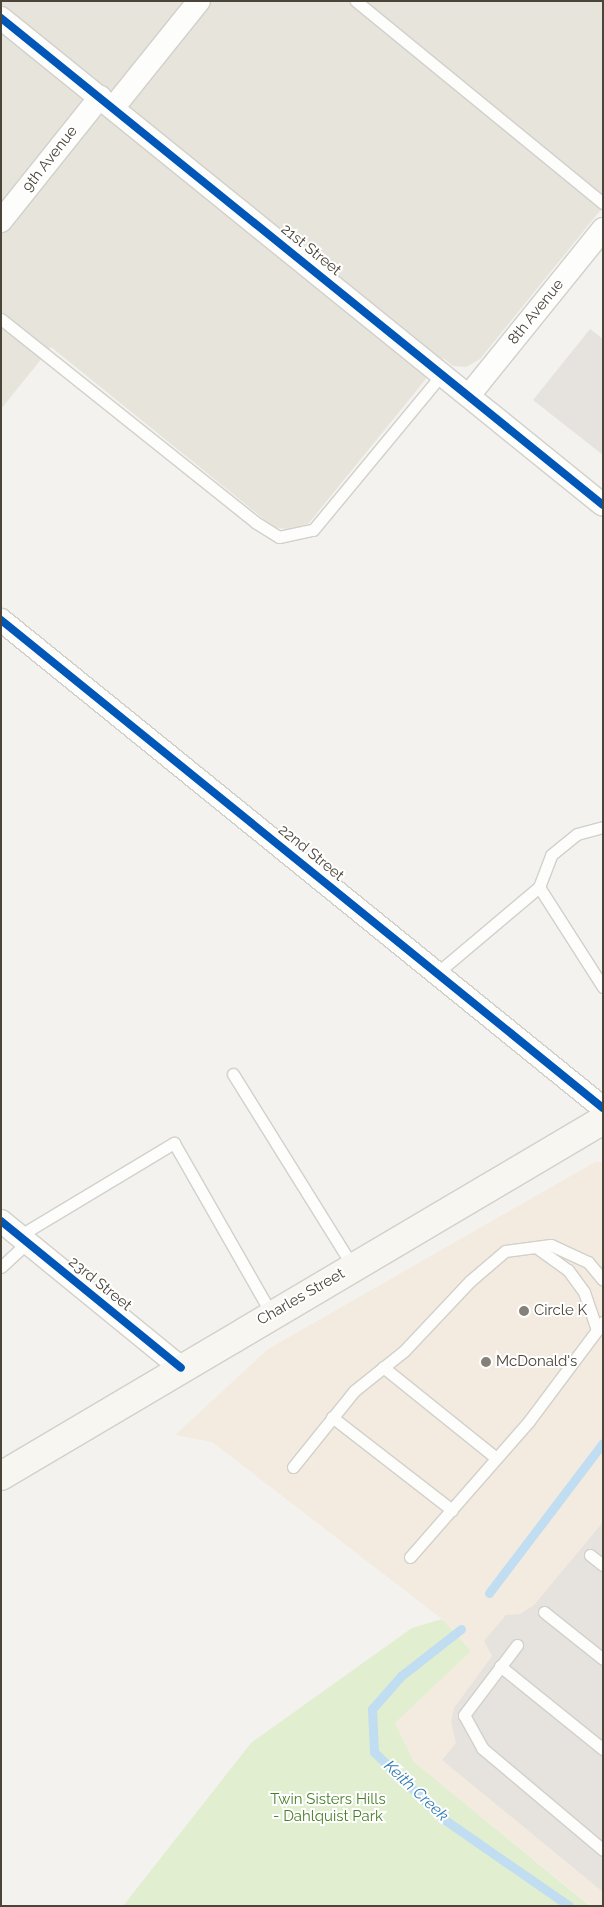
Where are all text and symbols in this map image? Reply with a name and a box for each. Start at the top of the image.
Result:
street label: 9th Avenue [19,122,81,196]
street label: 21st Street [277,220,345,280]
street label: 8th Avenue [504,276,568,348]
street label: 22nd Street [275,821,347,885]
street label: 23rd Street [65,1253,135,1315]
street label: Charles Street [254,1265,348,1329]
place label: Circle K [534,1302,587,1320]
marker: Circle K [518,1305,530,1317]
place label: McDonald's [496,1353,577,1371]
marker: McDonald's [480,1356,492,1368]
water label: Keith Creek [380,1756,452,1826]
park label: Twin Sisters Hills - Dahlquist Park [270,1790,386,1825]

